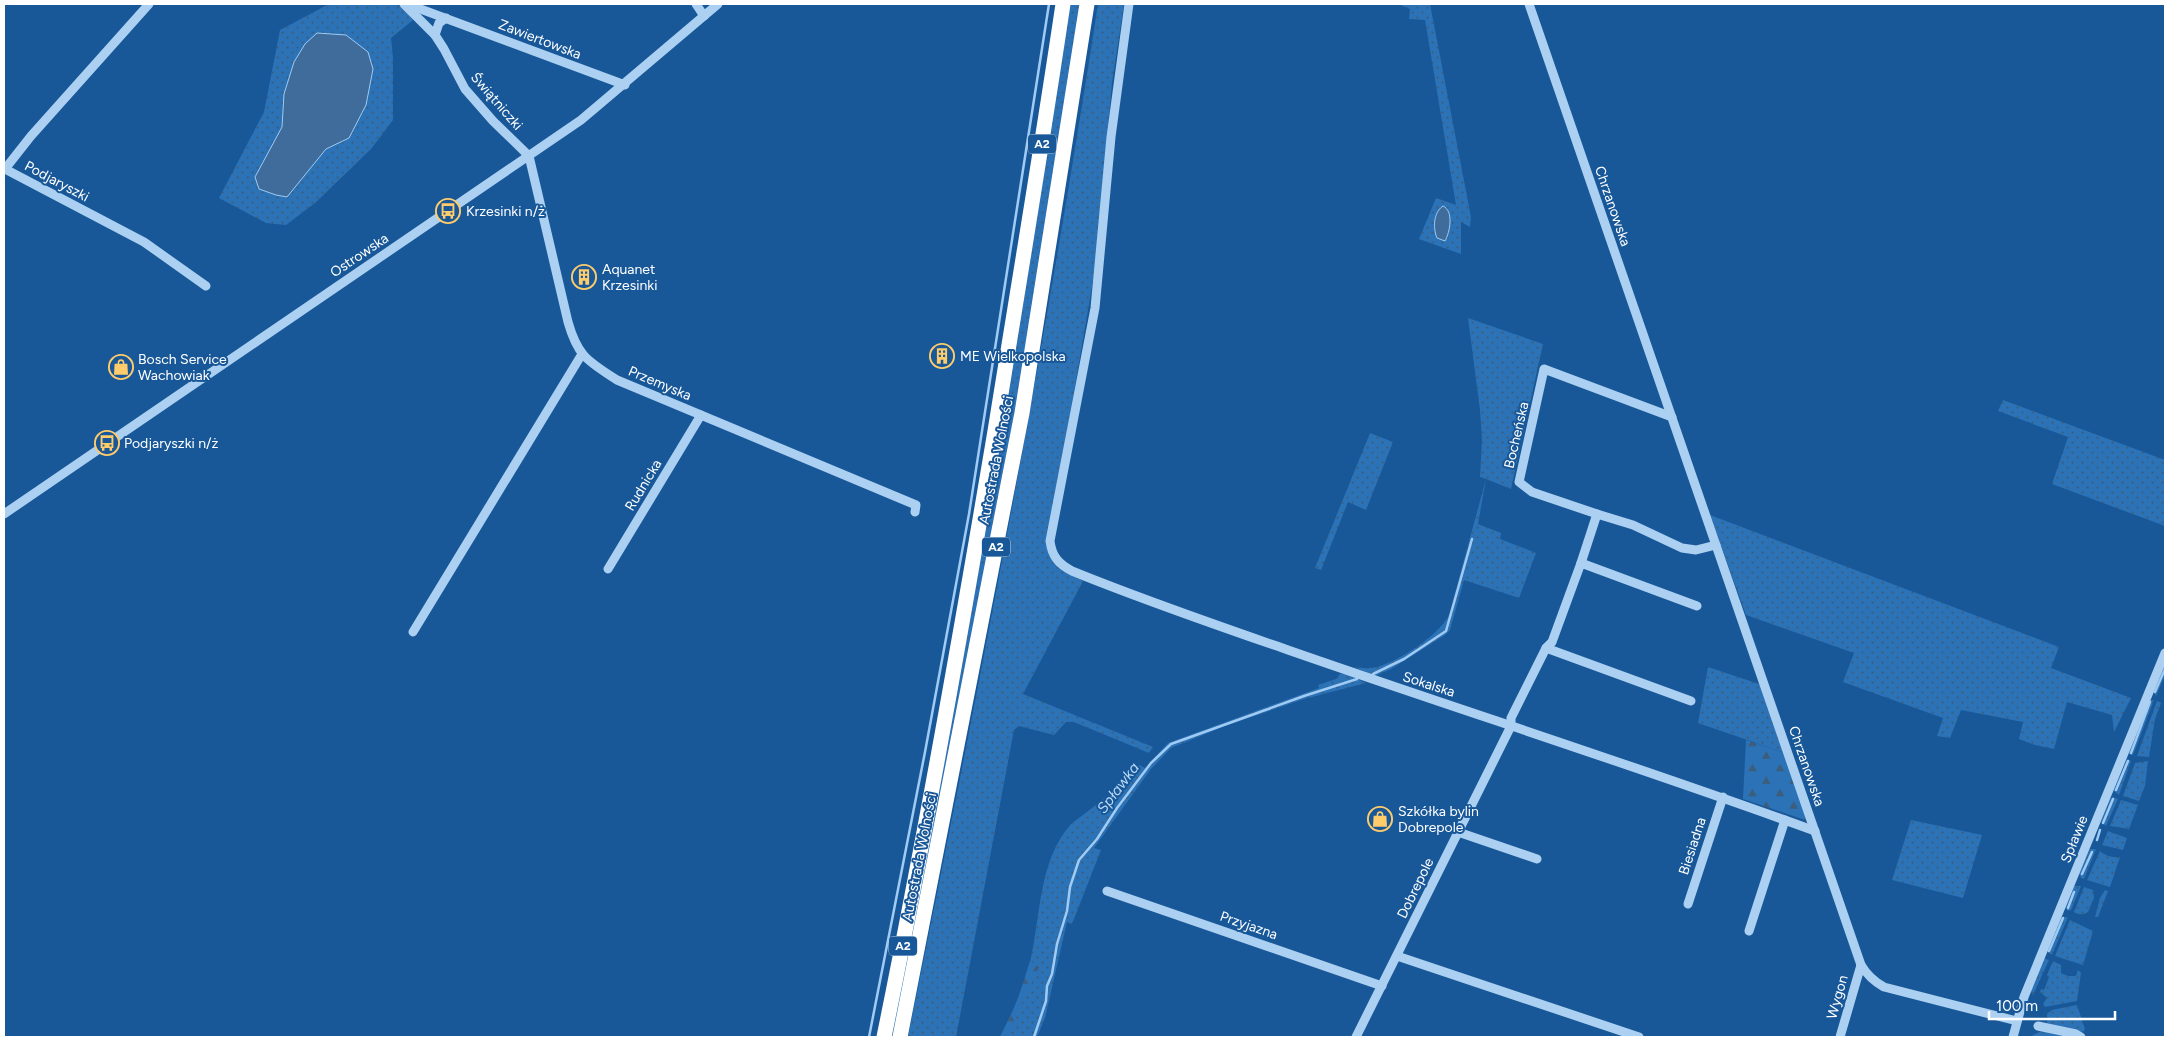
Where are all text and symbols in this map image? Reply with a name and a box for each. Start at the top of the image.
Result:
street label: Zawiertowska [496,16,584,63]
street label: Świątniczki [467,69,526,134]
road number: A2 [1028,134,1056,154]
street label: Podjaryszki [22,157,92,206]
street label: Chrzanowska [1591,164,1634,248]
bus stop icon: Krzesinki n/ż [435,198,461,224]
place label: Krzesinki n/ż [466,203,545,220]
street label: Ostrowska [327,230,392,281]
place label: Aquanet Krzesinki [602,261,657,294]
building icon: Aquanet Krzesinki [571,264,597,290]
building icon: ME Wielkopolska [929,343,955,369]
place label: ME Wielkopolska [960,348,1066,365]
place label: Bosch Service Wachowiak [138,351,227,384]
shop icon: Bosch Service Wachowiak [108,354,134,380]
street label: Przemyska [626,363,694,404]
street label: Autostrada Wolności [976,394,1017,526]
street label: Bocheńska [1501,400,1532,470]
bus stop icon: Podjaryszki n/ż [94,430,120,456]
place label: Podjaryszki n/ż [124,435,218,452]
street label: Rudnicka [621,456,665,514]
road number: A2 [982,538,1010,556]
street label: Sokalska [1401,668,1457,701]
street label: Chrzanowska [1785,724,1828,808]
water label: Spławka [1093,759,1143,817]
street label: Autostrada Wolności [899,791,940,923]
place label: Szkółka bylin Dobrepole [1398,803,1479,836]
shop icon: Szkółka bylin Dobrepole [1367,806,1393,832]
street label: Spławie [2057,813,2092,865]
street label: Biesiadna [1675,815,1710,877]
street label: Dobrepole [1393,855,1438,921]
street label: Przyjazna [1218,908,1280,943]
road number: A2 [889,936,917,956]
street label: Wygon [1823,973,1852,1021]
scale bar [1989,988,2115,1020]
text: 100 m [1996,997,2038,1015]

